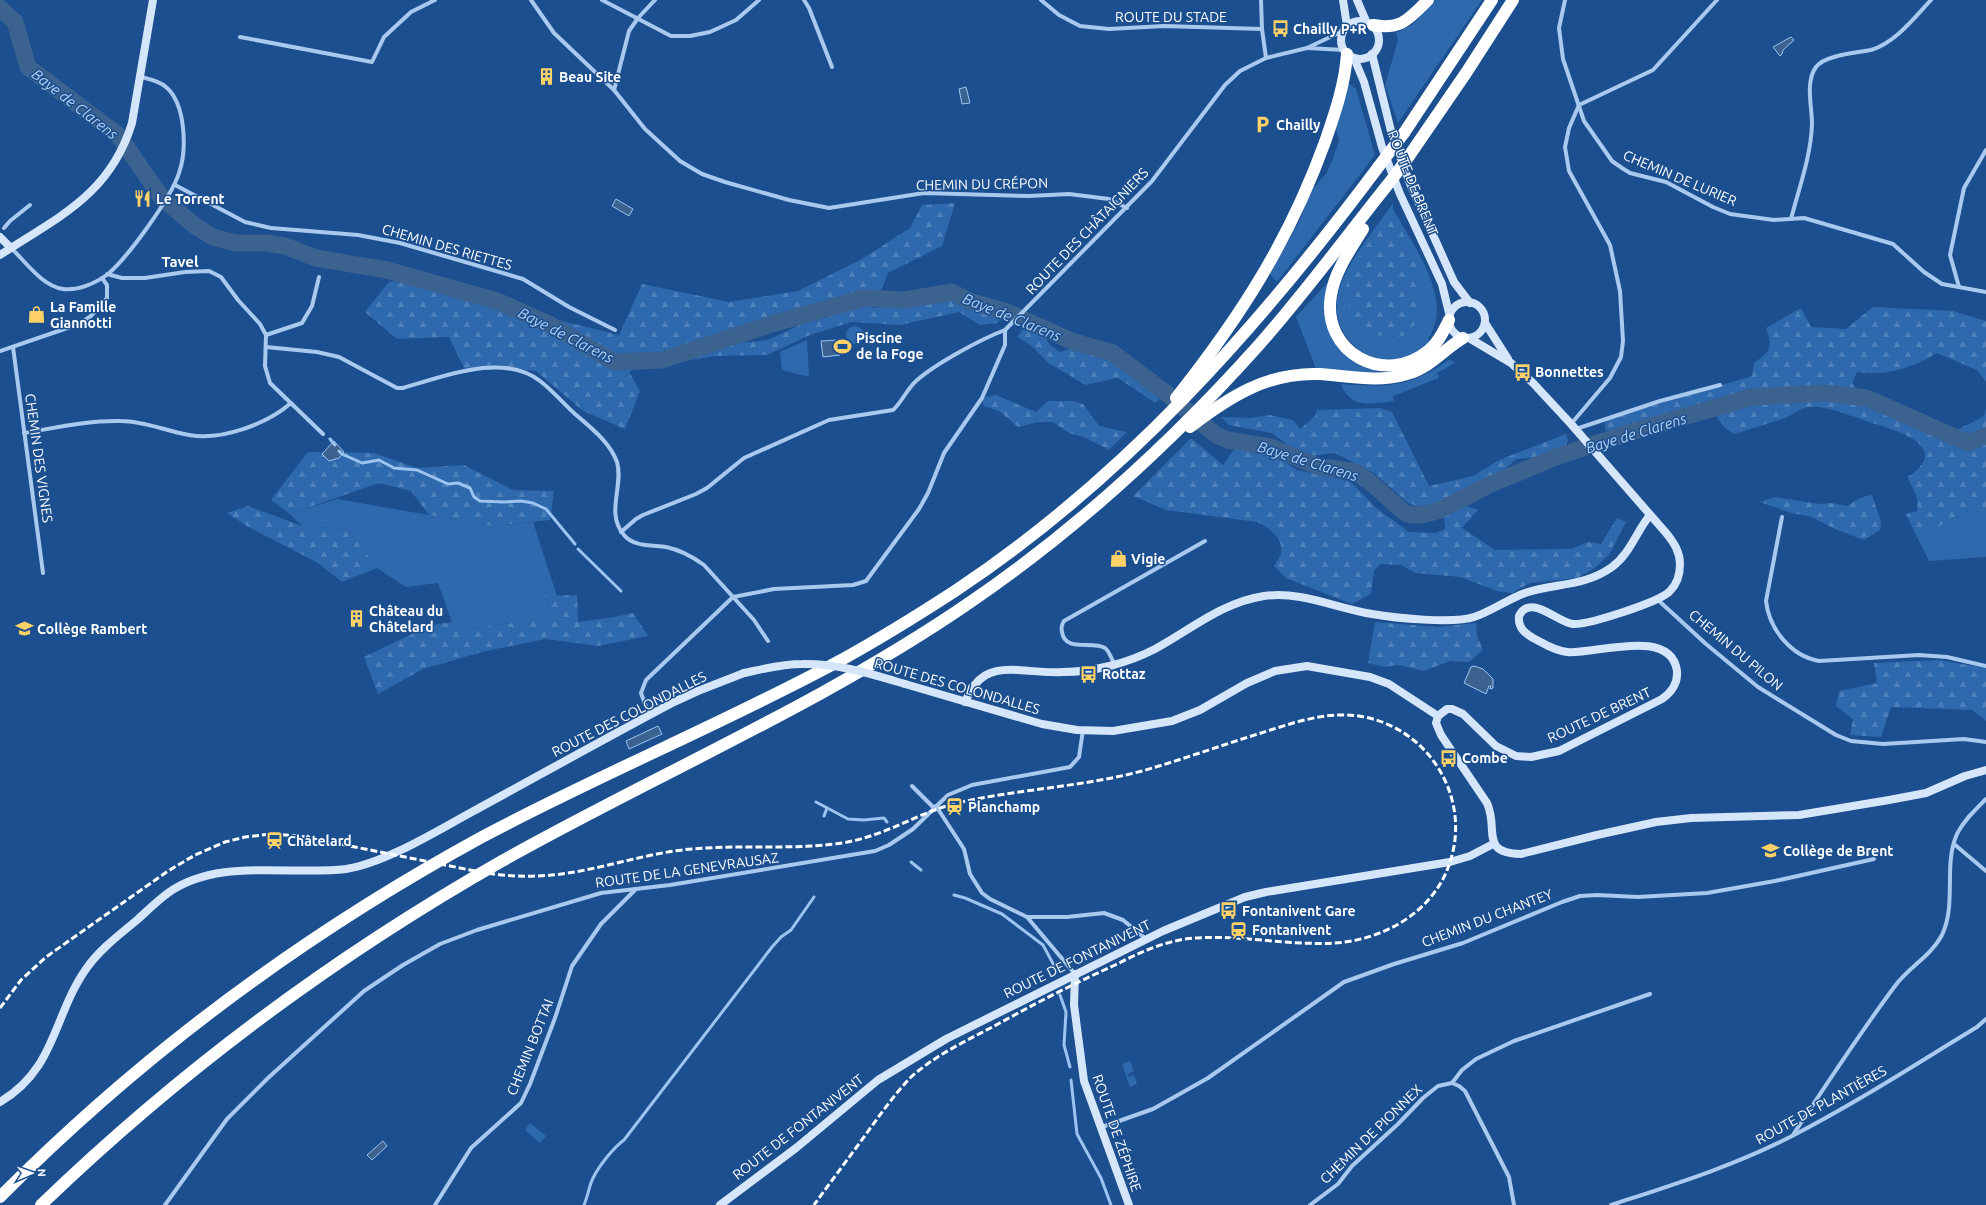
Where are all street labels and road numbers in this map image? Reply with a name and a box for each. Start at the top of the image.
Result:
street label: ROUTE DU STADE [1115,9,1227,25]
street label: ROUTE DE BRENT [1385,128,1442,238]
street label: CHEMIN DE LURIER [1621,147,1739,209]
street label: ROUTE DES CHÂTAIGNIERS [1022,164,1152,297]
street label: CHEMIN DU CRÉPON [916,174,1048,193]
street label: CHEMIN DES RIETTES [380,221,514,273]
street label: CHEMIN DES VIGNES [22,392,56,524]
street label: CHEMIN DU PILON [1686,606,1786,694]
street label: ROUTE DES COLONDALLES [872,655,1042,717]
street label: ROUTE DES COLONDALLES [549,668,709,760]
street label: ROUTE DE BRENT [1545,684,1653,746]
street label: ROUTE DE LA GENEVRAUSAZ [594,849,780,891]
street label: CHEMIN DU CHANTEY [1419,886,1555,950]
street label: ROUTE DE FONTANIVENT [1001,916,1153,1002]
street label: CHEMIN BOTTAI [503,996,557,1098]
street label: ROUTE DE PLANTIÈRES [1752,1061,1889,1148]
street label: ROUTE DE FONTANIVENT [729,1071,867,1183]
street label: ROUTE DE ZÉPHIRE [1089,1072,1146,1194]
street label: CHEMIN DE PIONNEX [1317,1081,1426,1187]

